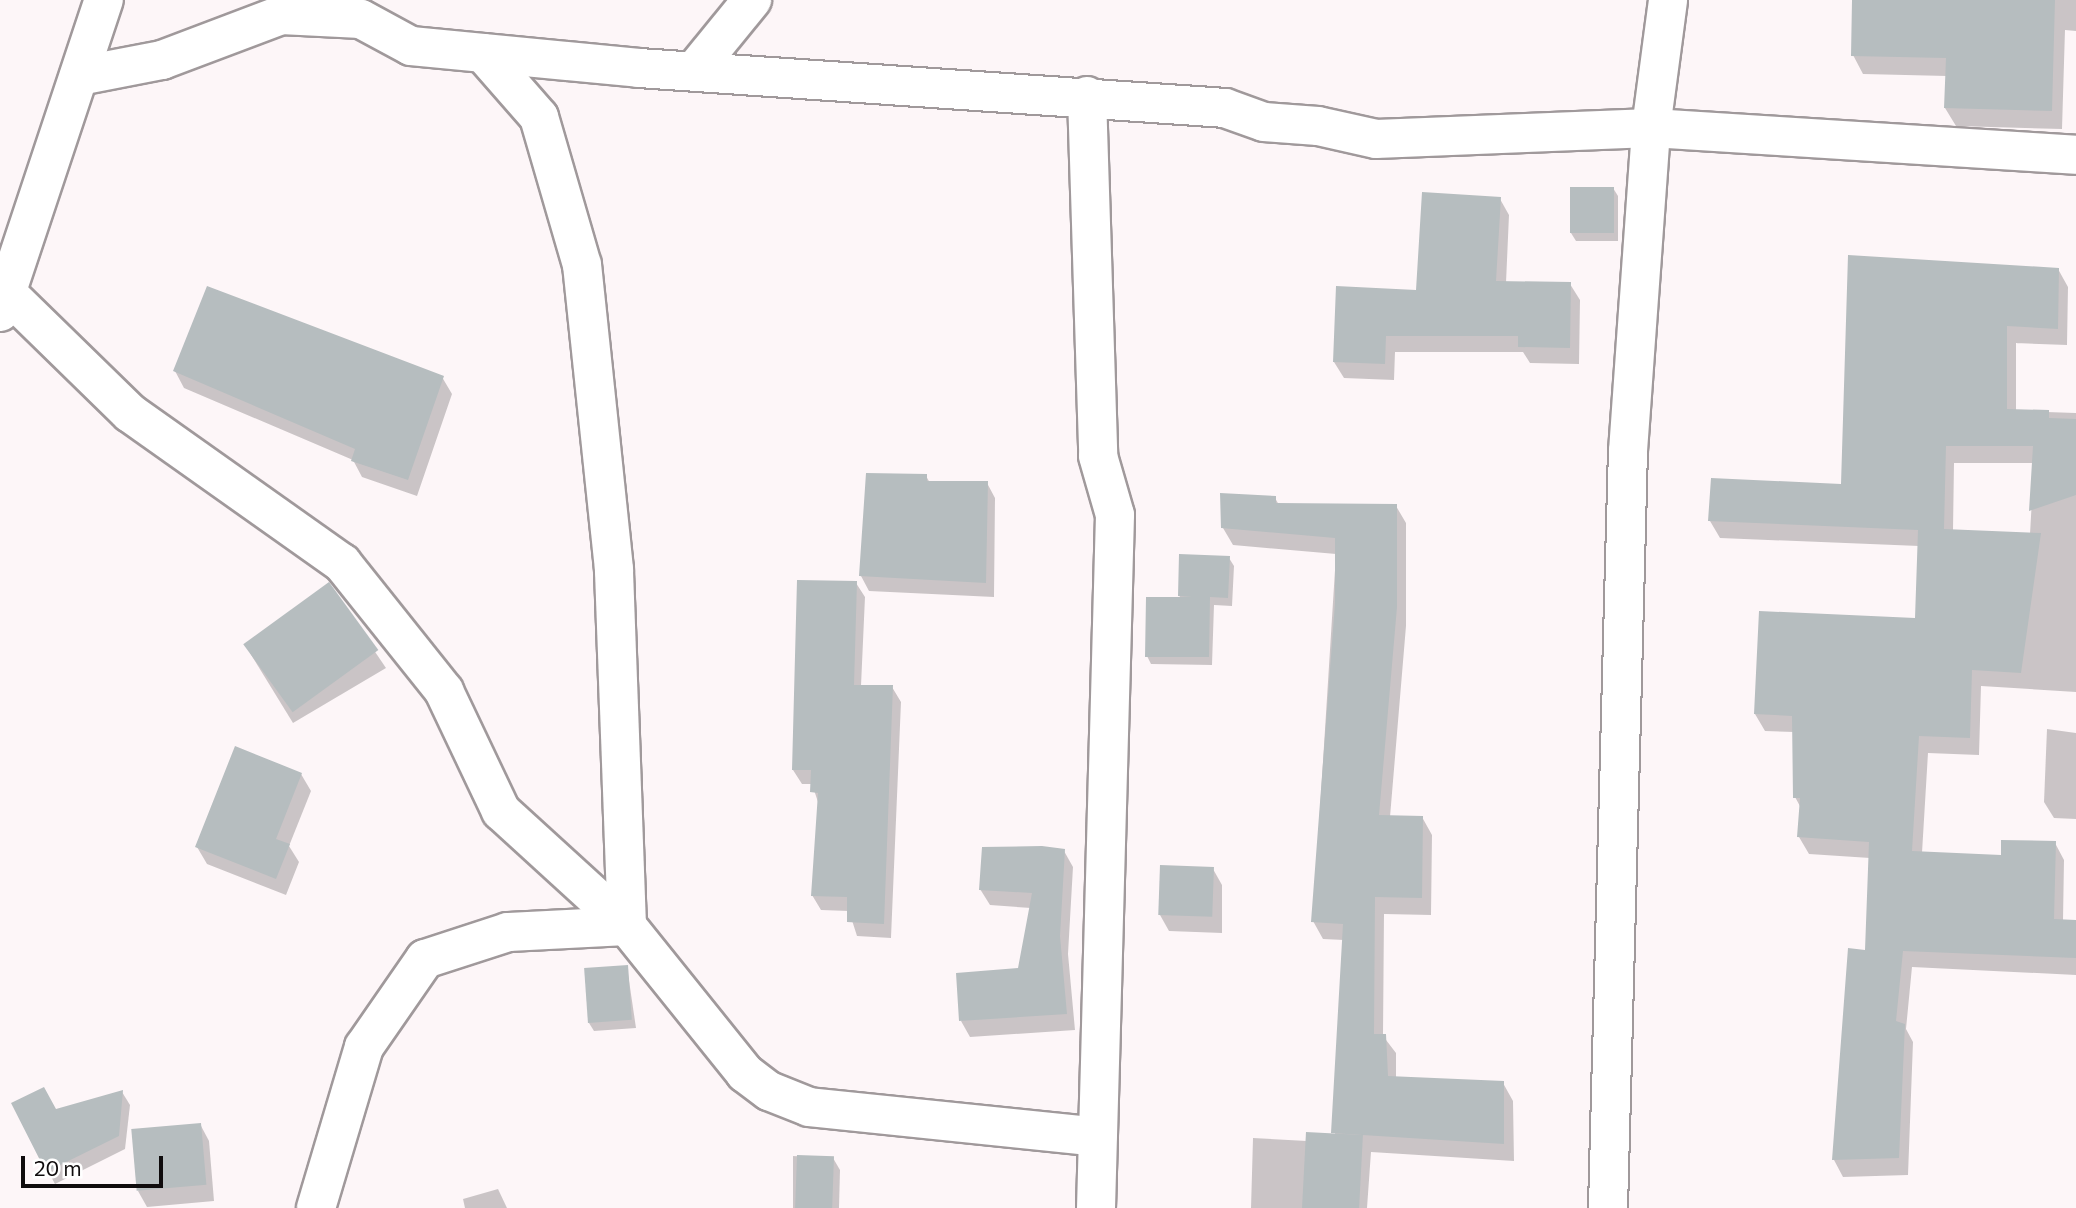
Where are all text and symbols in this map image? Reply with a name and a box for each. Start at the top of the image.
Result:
scale bar [24,1142,166,1186]
text: 20 m [34,1155,82,1180]

